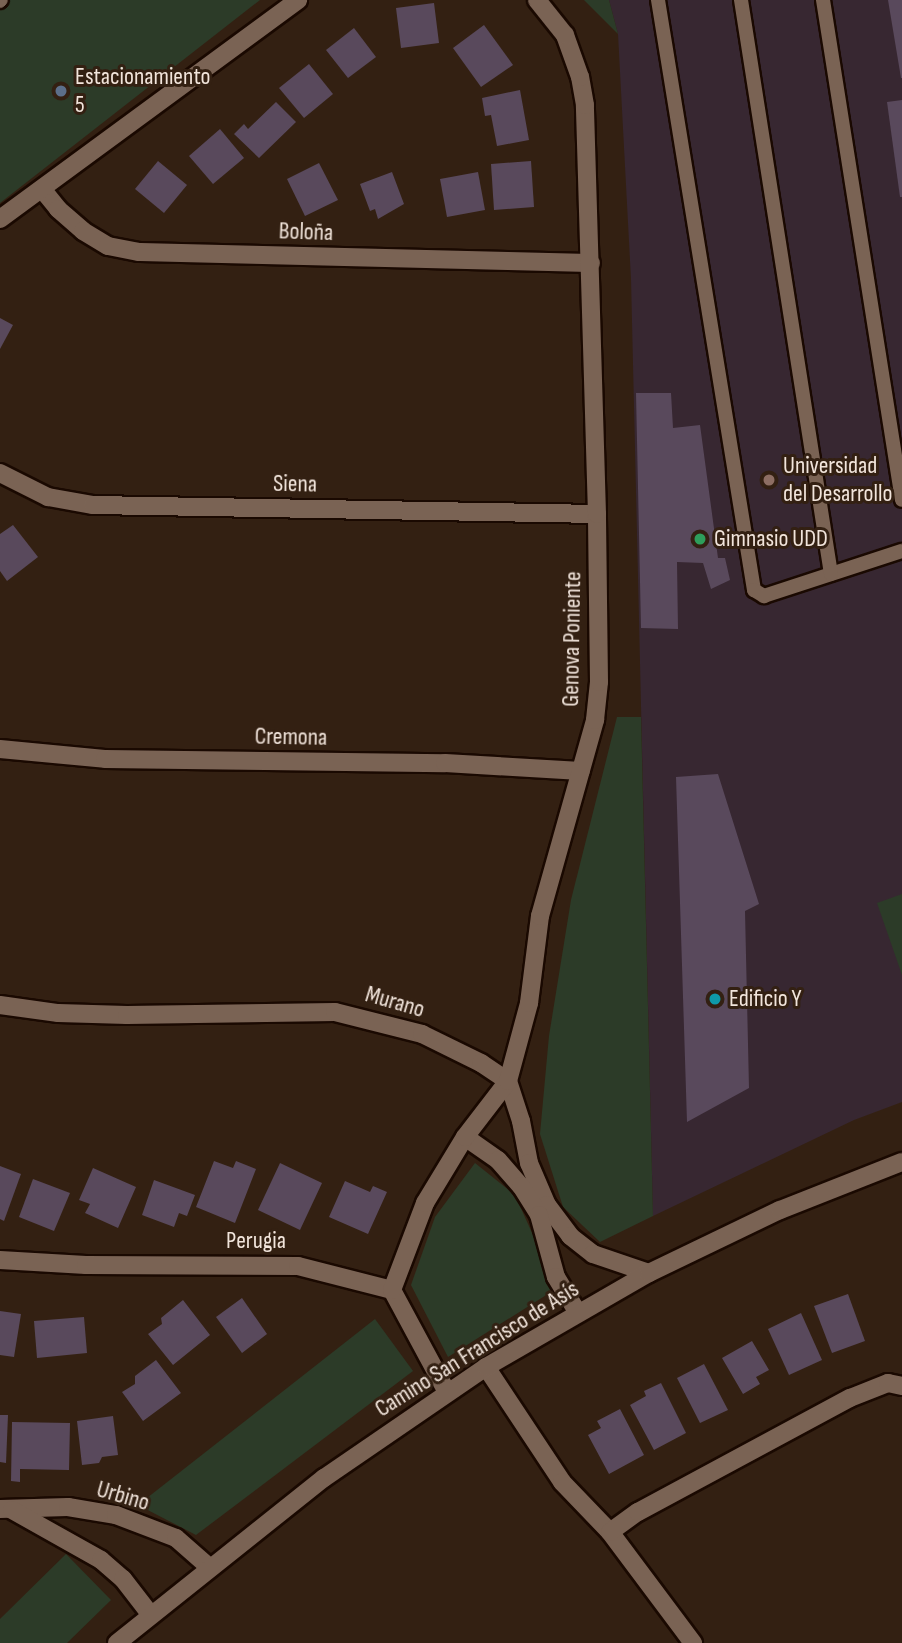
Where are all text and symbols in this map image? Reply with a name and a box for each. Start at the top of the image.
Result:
place label: Estacionamiento 5 [75,63,211,119]
marker: Estacionamiento 5 [53,83,69,99]
street label: Boloña [278,217,334,247]
place label: Universidad del Desarrollo [783,452,892,508]
street label: Siena [273,469,317,499]
marker: Universidad del Desarrollo [761,472,777,488]
place label: Gimnasio UDD [714,525,828,553]
marker: Gimnasio UDD [692,531,708,547]
street label: Genova Poniente [556,571,588,707]
street label: Cremona [254,722,328,752]
street label: Murano [362,980,428,1024]
place label: Edificio Y [729,985,802,1013]
marker: Edificio Y [707,991,723,1007]
street label: Perugia [226,1227,286,1255]
street label: Camino San Francisco de Asís [370,1275,584,1423]
street label: Urbino [93,1475,153,1517]

